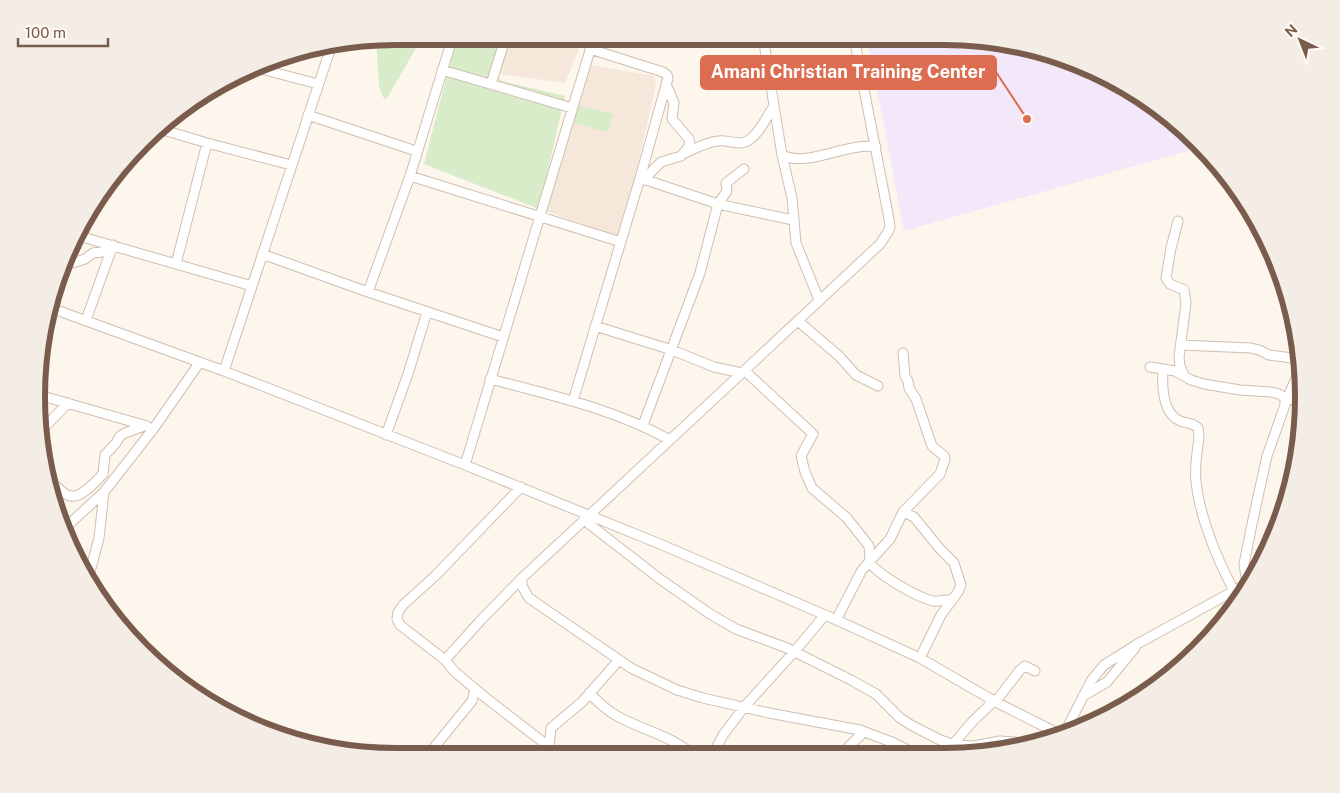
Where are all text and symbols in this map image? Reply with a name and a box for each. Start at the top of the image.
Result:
scale bar [18,15,108,47]
north arrow [1275,15,1325,65]
text: N [1282,21,1301,40]
text: 100 m [25,24,66,41]
callout: Amani Christian Training Center [701,56,996,89]
text: Amani Christian Training Center [711,61,986,82]

